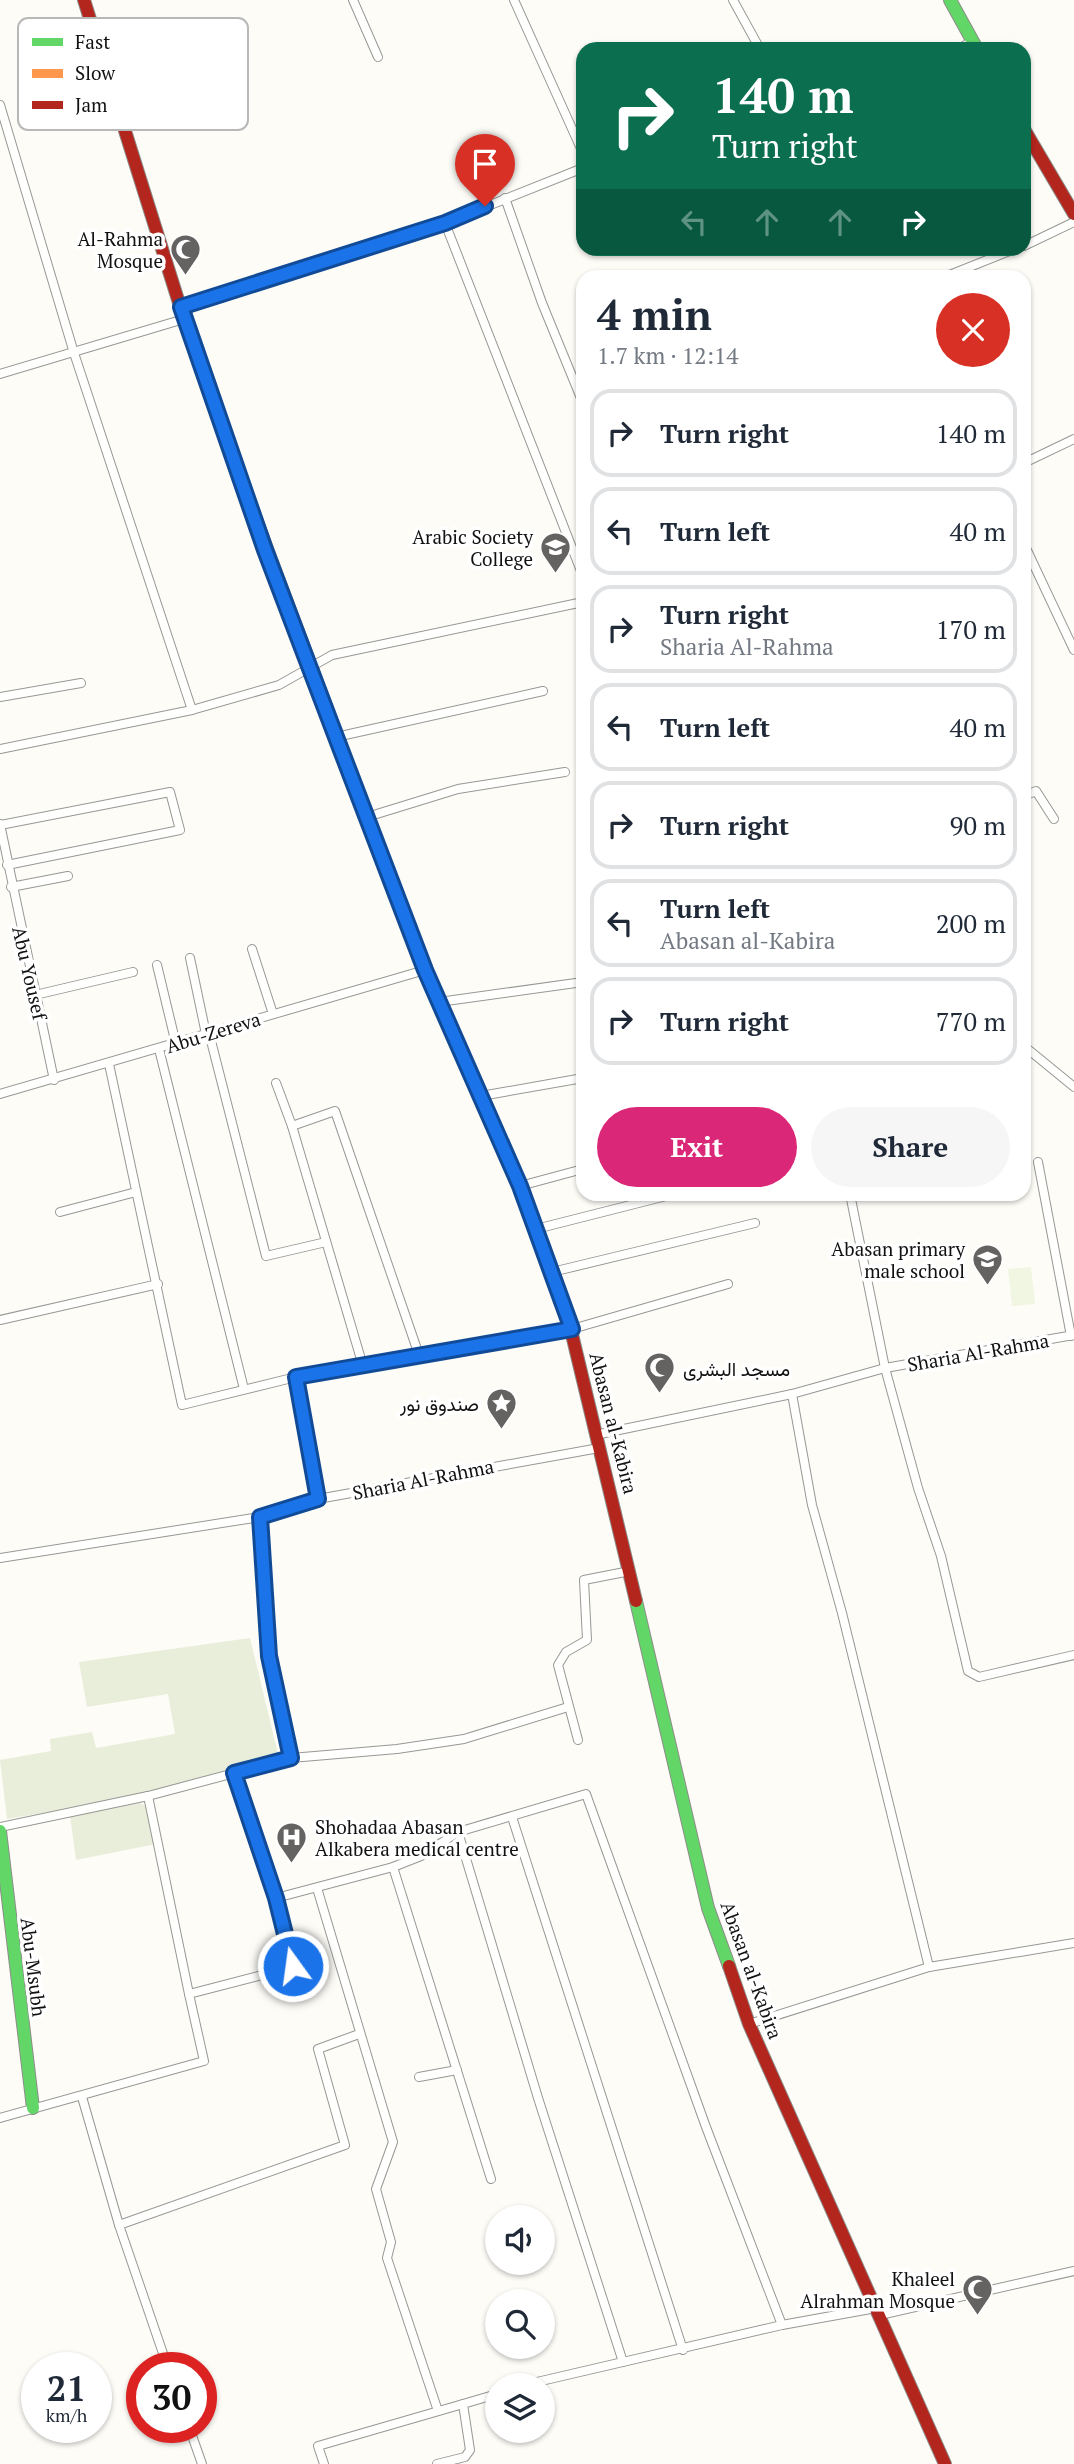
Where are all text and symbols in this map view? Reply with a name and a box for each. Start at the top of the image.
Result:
legend [18,18,248,130]
text: Fast [75,29,110,54]
text: Slow [75,60,116,85]
text: 140 m [712,62,854,127]
icon: right [597,70,688,161]
text: Jam [75,92,108,117]
text: Turn right [712,125,858,167]
pin [455,134,515,206]
icon: arrive [466,145,504,183]
icon: left [675,203,713,241]
icon: ahead [748,203,786,241]
icon: ahead [821,203,859,241]
icon: right [894,203,932,241]
place label: Al-Rahma Mosque [77,226,163,273]
mosque icon: Al-Rahma Mosque [169,232,203,276]
text: 4 min [597,286,712,342]
button: close [936,293,1010,367]
text: 1.7 km · 12:14 [597,340,739,371]
icon: right [601,414,639,452]
text: Turn right [660,416,789,450]
text: 140 m [936,416,1006,450]
icon: left [601,512,639,550]
text: Turn left [660,514,770,548]
text: 40 m [950,514,1006,548]
place label: Arabic Society College [412,524,533,571]
school or university icon: Arabic Society College [539,530,573,574]
text: Turn right [660,597,789,631]
icon: right [601,610,639,648]
text: 170 m [936,612,1006,646]
text: Sharia Al-Rahma [660,631,834,662]
icon: left [601,708,639,746]
text: Turn left [660,710,770,744]
text: 40 m [950,710,1006,744]
icon: right [601,806,639,844]
text: Turn right [660,808,789,842]
text: 90 m [950,808,1006,842]
text: Turn left [660,891,770,925]
icon: left [601,904,639,942]
text: 200 m [936,906,1006,940]
street label: Abu Yousef [7,924,53,1024]
text: Abasan al-Kabira [660,925,835,956]
icon: right [601,1002,639,1040]
text: Turn right [660,1004,789,1038]
text: 770 m [936,1004,1006,1038]
street label: Abu-Zereva [163,1006,264,1058]
button: Exit [597,1107,797,1187]
button: Share [811,1107,1010,1187]
place label: Abasan primary male school [831,1236,965,1283]
school or university icon: Abasan primary male school [971,1242,1005,1286]
street label: Sharia Al-Rahma [905,1327,1051,1377]
street label: Abasan al-Kabira [584,1350,644,1497]
mosque icon: مسجد البشرى [643,1351,677,1395]
place label: مسجد البشرى [683,1356,790,1381]
place icon: صندوق نور [485,1386,519,1430]
place label: صندوق نور [399,1391,479,1416]
street label: Sharia Al-Rahma [350,1453,496,1505]
place label: Shohadaa Abasan Alkabera medical centre [315,1814,519,1861]
hospital icon: Shohadaa Abasan Alkabera medical centre [275,1820,309,1864]
street label: Abasan al-Kabira [715,1898,789,2043]
street label: Abu-Msubh [16,1916,52,2018]
position arrow [256,1929,330,2003]
map controls [485,2205,555,2443]
button: sound [485,2205,555,2275]
place label: Khaleel Alrahman Mosque [800,2266,955,2313]
mosque icon: Khaleel Alrahman Mosque [961,2272,995,2316]
button: search [485,2289,555,2359]
speed limit sign: 30 [126,2352,217,2443]
text: 21 [47,2365,86,2411]
button: layers [485,2373,555,2443]
text: km/h [46,2403,87,2427]

